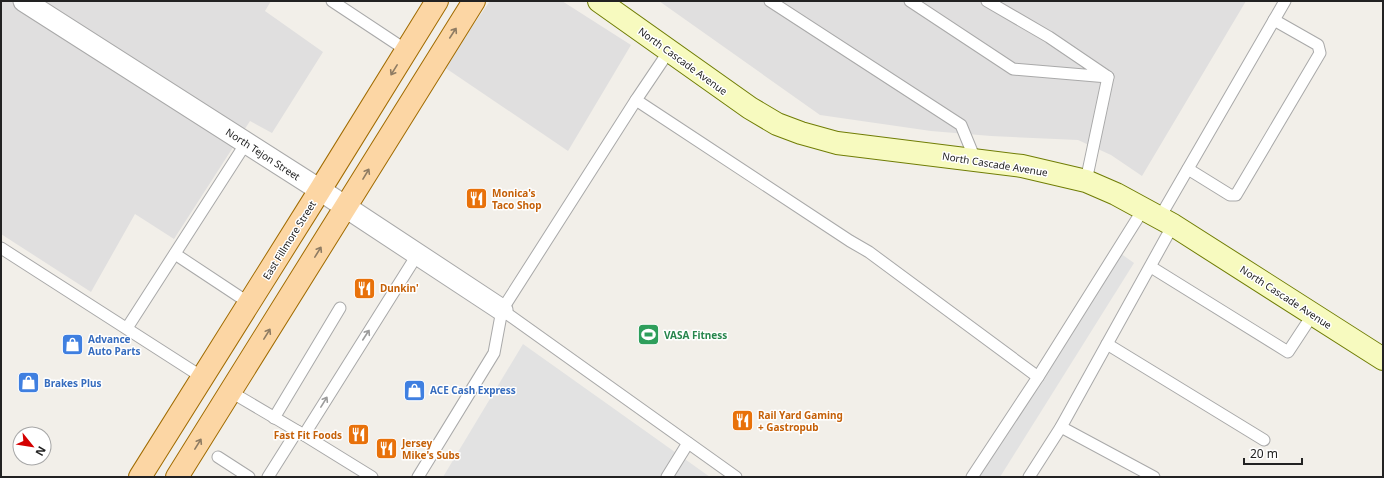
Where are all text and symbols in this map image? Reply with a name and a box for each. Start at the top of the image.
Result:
street label: North Cascade Avenue [636,24,731,98]
one-way arrow [449,28,457,39]
one-way arrow [390,64,398,75]
street label: North Tejon Street [223,125,303,184]
street label: North Cascade Avenue [941,149,1049,179]
one-way arrow [362,169,370,180]
restaurant icon: Monica's Taco Shop [464,186,490,212]
place label: Monica's Taco Shop [492,186,542,212]
street label: East Fillmore Street [259,198,319,282]
one-way arrow [315,246,323,258]
street label: North Cascade Avenue [1237,262,1335,332]
restaurant icon: Dunkin' [352,275,378,301]
place label: Dunkin' [380,281,419,295]
sports icon: VASA Fitness [636,322,662,348]
one-way arrow [264,328,272,340]
place label: VASA Fitness [664,328,727,342]
one-way arrow [362,330,370,341]
shop icon: Advance Auto Parts [59,332,85,358]
place label: Advance Auto Parts [88,332,141,358]
shop icon: Brakes Plus [16,370,42,396]
place label: Brakes Plus [44,376,101,390]
shop icon: ACE Cash Express [402,377,428,403]
place label: ACE Cash Express [430,383,516,397]
one-way arrow [321,396,329,408]
restaurant icon: Rail Yard Gaming + Gastropub [729,408,755,434]
place label: Rail Yard Gaming + Gastropub [758,408,843,434]
restaurant icon: Fast Fit Foods [345,422,371,448]
north arrow [12,426,52,466]
place label: Fast Fit Foods [274,428,342,442]
restaurant icon: Jersey Mike's Subs [374,436,400,462]
place label: Jersey Mike's Subs [401,436,460,462]
one-way arrow [194,439,202,450]
scale bar [1244,440,1302,466]
text: N [32,444,50,459]
text: 20 m [1250,445,1278,462]

